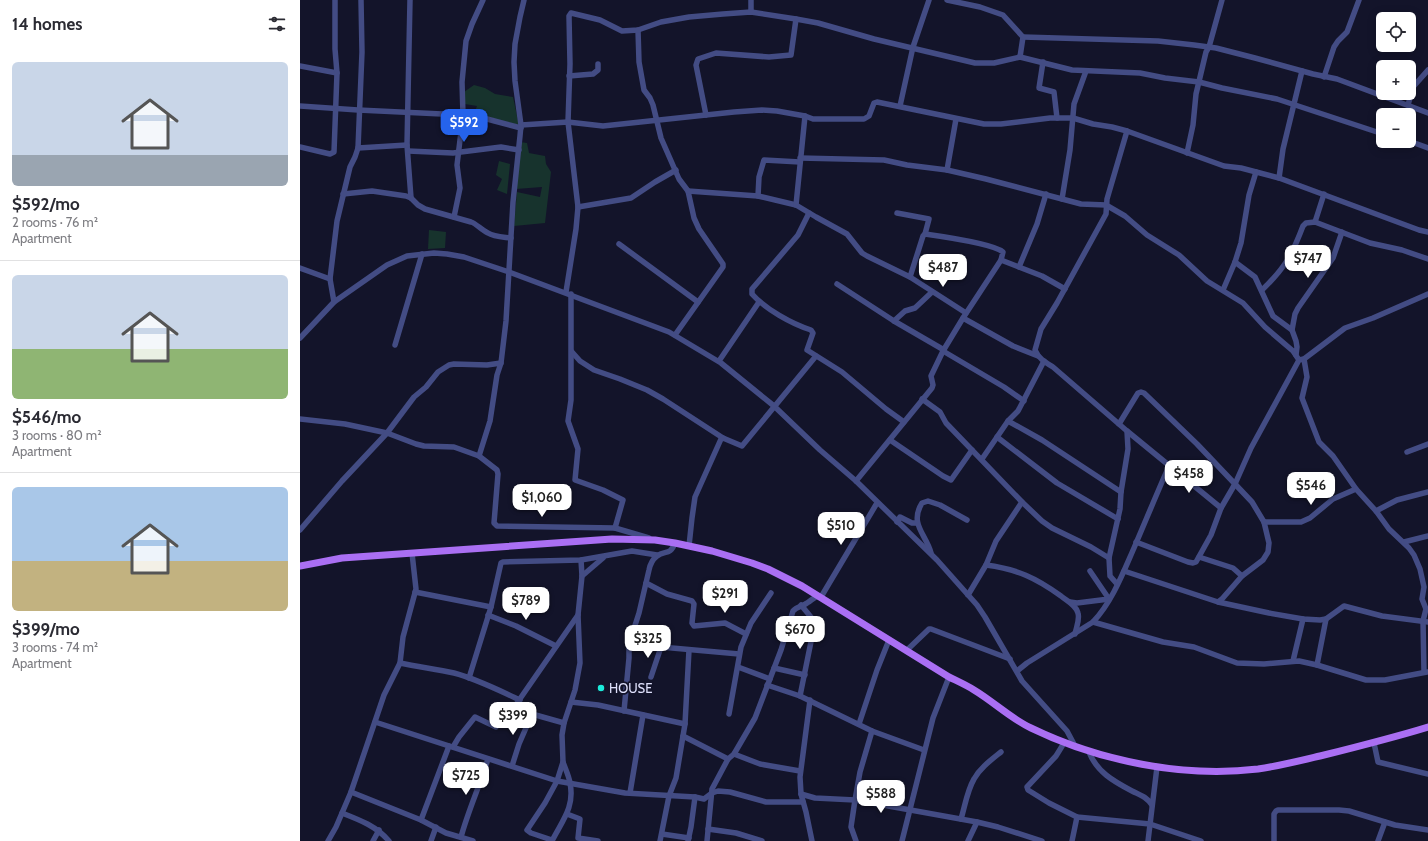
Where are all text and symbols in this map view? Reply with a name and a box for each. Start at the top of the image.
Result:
map controls [1376,12,1416,148]
button: locate [1376,12,1416,52]
icon: filters [266,13,288,35]
text: 14 homes [12,14,82,34]
button: + [1376,60,1416,100]
icon: home [114,88,186,160]
button: − [1376,108,1416,148]
pin: $592 [440,109,488,143]
text: $592 [450,114,478,130]
text: $592/mo [12,194,80,214]
text: 2 rooms · 76 m² [12,214,98,230]
text: Apartment [12,230,72,246]
pin: $747 [1284,245,1332,279]
text: $747 [1294,250,1322,266]
pin: $487 [919,254,967,288]
text: $487 [928,259,958,275]
icon: home [114,301,186,373]
text: $546/mo [12,407,81,427]
text: 3 rooms · 80 m² [12,427,102,443]
text: Apartment [12,443,72,459]
pin: $458 [1165,460,1213,494]
text: $458 [1174,465,1204,481]
pin: $546 [1287,472,1335,506]
text: $546 [1296,477,1326,493]
pin: $1,060 [509,484,575,518]
text: $1,060 [522,489,562,505]
pin: $510 [817,512,865,546]
icon: home [114,513,186,585]
text: $510 [827,517,855,533]
pin: $291 [701,580,749,614]
text: $291 [712,585,738,601]
pin: $789 [502,587,550,621]
text: $789 [511,592,541,608]
pin: $670 [776,616,824,650]
text: $399/mo [12,619,80,639]
text: $670 [785,621,815,637]
pin: $325 [624,625,672,659]
text: $325 [634,630,662,646]
text: 3 rooms · 74 m² [12,639,98,655]
text: Apartment [12,655,72,671]
place label: HOUSE [609,680,652,696]
marker: HOUSE [596,683,606,693]
pin: $399 [489,702,537,736]
text: $399 [498,707,528,723]
pin: $725 [442,762,490,796]
text: $725 [452,767,480,783]
pin: $588 [857,780,905,814]
text: $588 [866,785,896,801]

